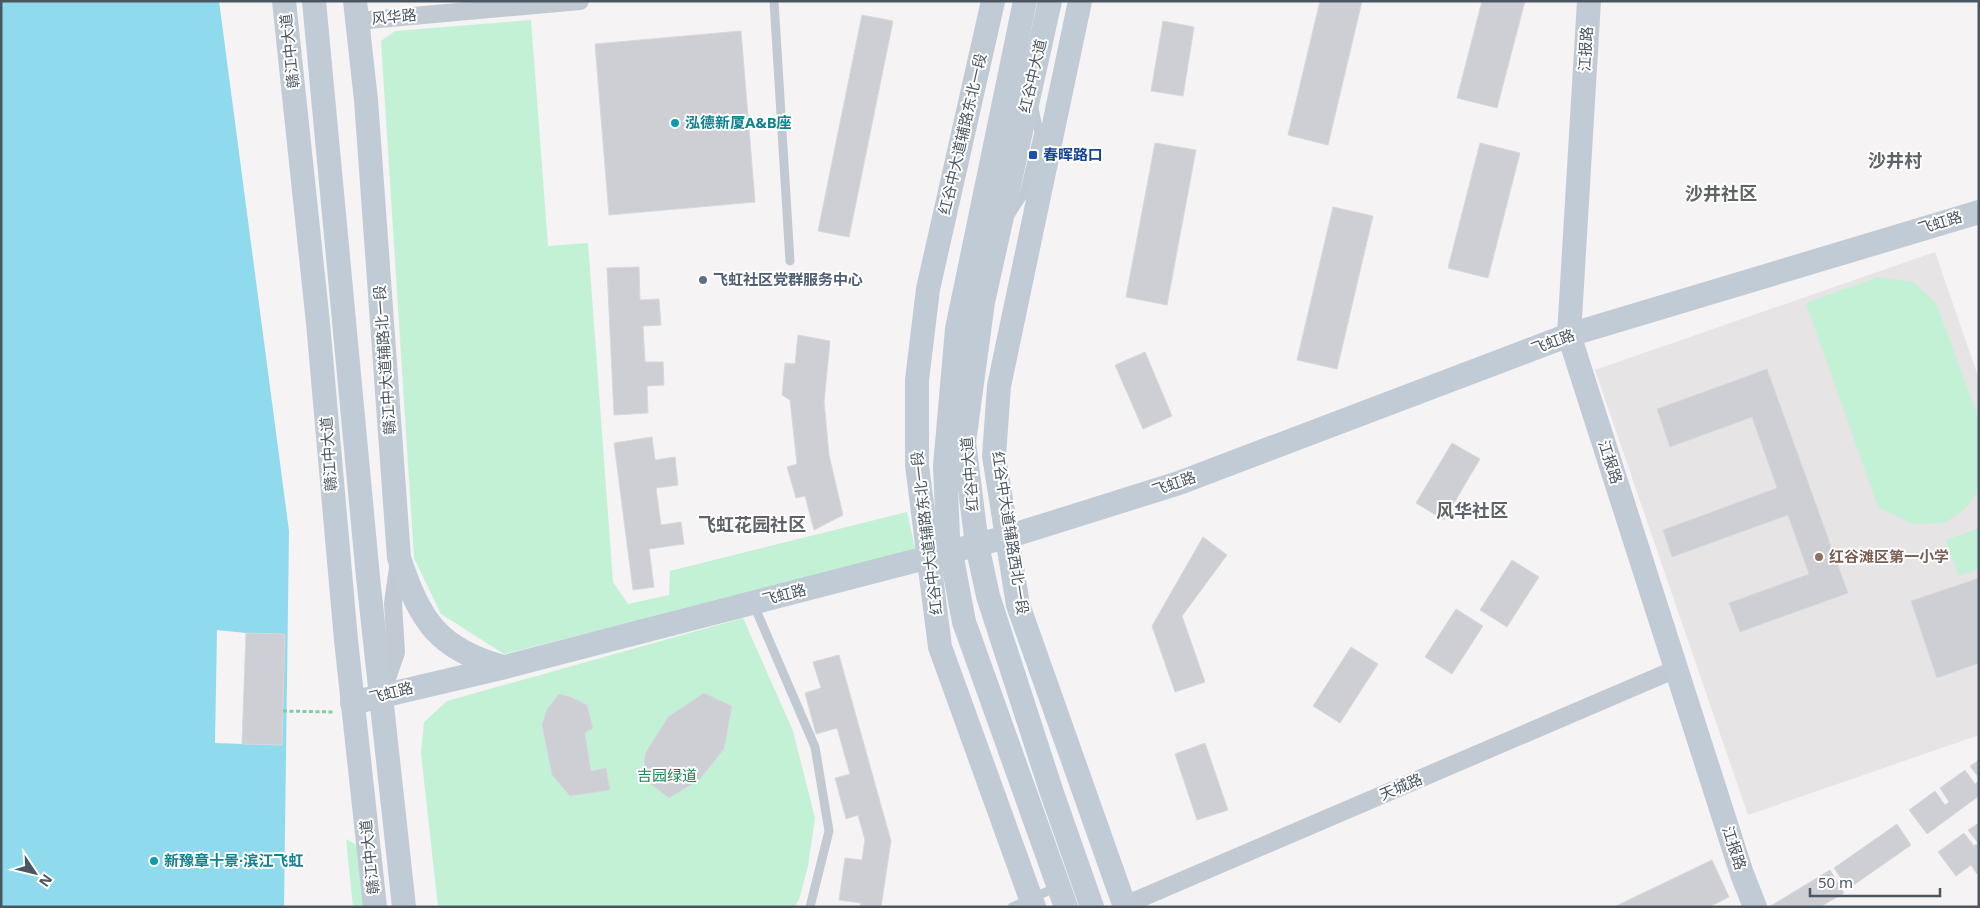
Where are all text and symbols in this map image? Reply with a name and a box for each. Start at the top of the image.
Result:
street label: 风华路 [371,4,417,28]
street label: 赣江中大道 [275,13,303,89]
street label: 江报路 [1574,26,1596,72]
street label: 红谷中大道 [1014,37,1050,115]
street label: 红谷中大道辅路东北一段 [934,51,990,216]
place label: 泓德新厦A&B座 [685,112,792,132]
marker: 泓德新厦A&B座 [669,117,681,129]
place label: 春晖路口 [1043,144,1103,164]
district label: 沙井村 [1868,148,1922,172]
marker: 春晖路口 [1027,149,1039,161]
district label: 沙井社区 [1685,181,1757,205]
street label: 飞虹路 [1915,206,1964,238]
place label: 飞虹社区党群服务中心 [713,269,863,289]
marker: 飞虹社区党群服务中心 [697,274,709,286]
street label: 赣江中大道辅路北一段 [369,285,399,436]
street label: 飞虹路 [1528,324,1577,358]
street label: 赣江中大道 [315,416,341,492]
street label: 红谷中大道 [956,436,982,512]
street label: 江报路 [1594,437,1627,486]
street label: 红谷中大道辅路东北一段 [906,450,946,616]
street label: 红谷中大道辅路西北一段 [988,450,1034,616]
street label: 飞虹路 [1149,466,1198,500]
district label: 风华社区 [1436,498,1508,522]
district label: 飞虹花园社区 [698,512,806,536]
place label: 红谷滩区第一小学 [1829,546,1949,566]
marker: 红谷滩区第一小学 [1813,551,1825,563]
street label: 飞虹路 [759,579,808,609]
street label: 飞虹路 [366,677,415,707]
park label: 吉园绿道 [637,765,697,785]
street label: 天城路 [1376,768,1425,804]
street label: 赣江中大道 [355,819,383,895]
street label: 江报路 [1718,823,1751,872]
north arrow [10,848,60,898]
place label: 新豫章十景·滨江飞虹 [164,850,303,870]
marker: 新豫章十景·滨江飞虹 [148,855,160,867]
scale bar [1810,866,1940,898]
text: N [35,871,57,891]
text: 50 m [1818,872,1853,892]

